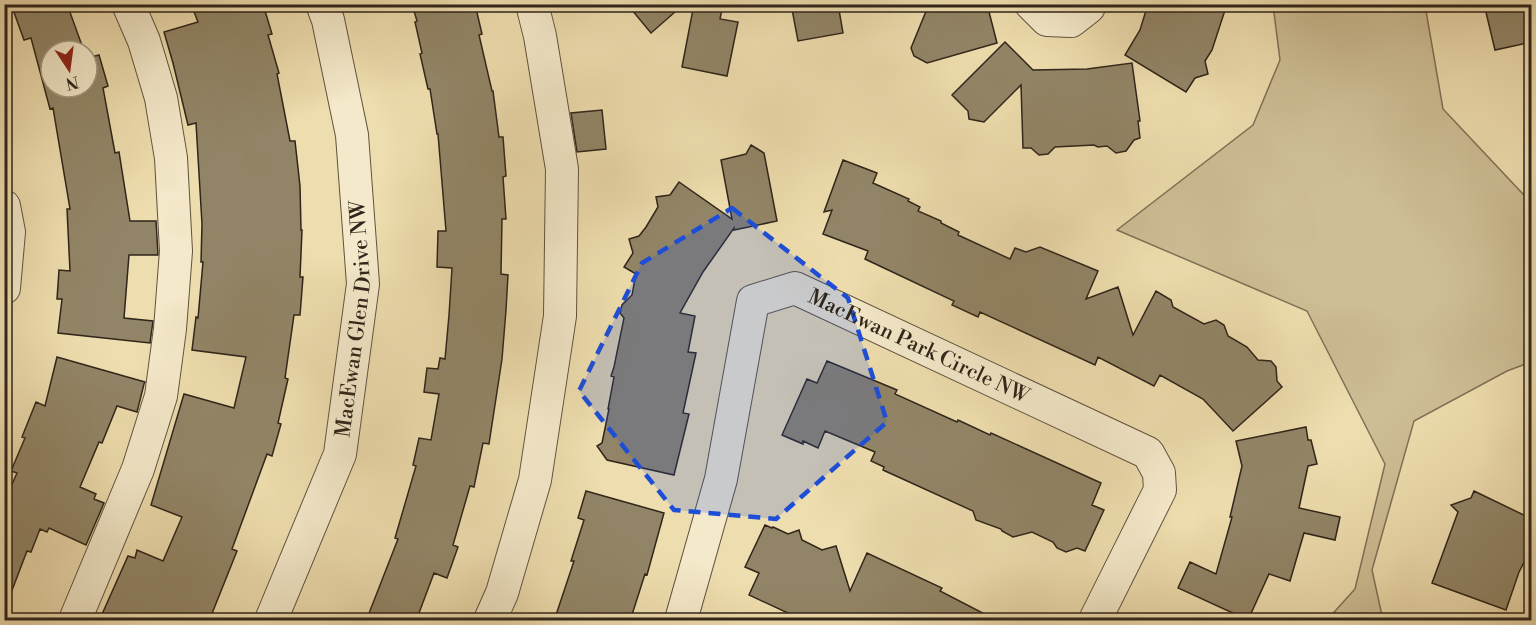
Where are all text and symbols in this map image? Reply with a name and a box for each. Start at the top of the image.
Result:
north arrow [39,39,99,99]
text: N [63,71,81,94]
street label: MacEwan Glen Drive NW [330,199,378,439]
street label: MacEwan Park Circle NW [804,284,1034,410]

